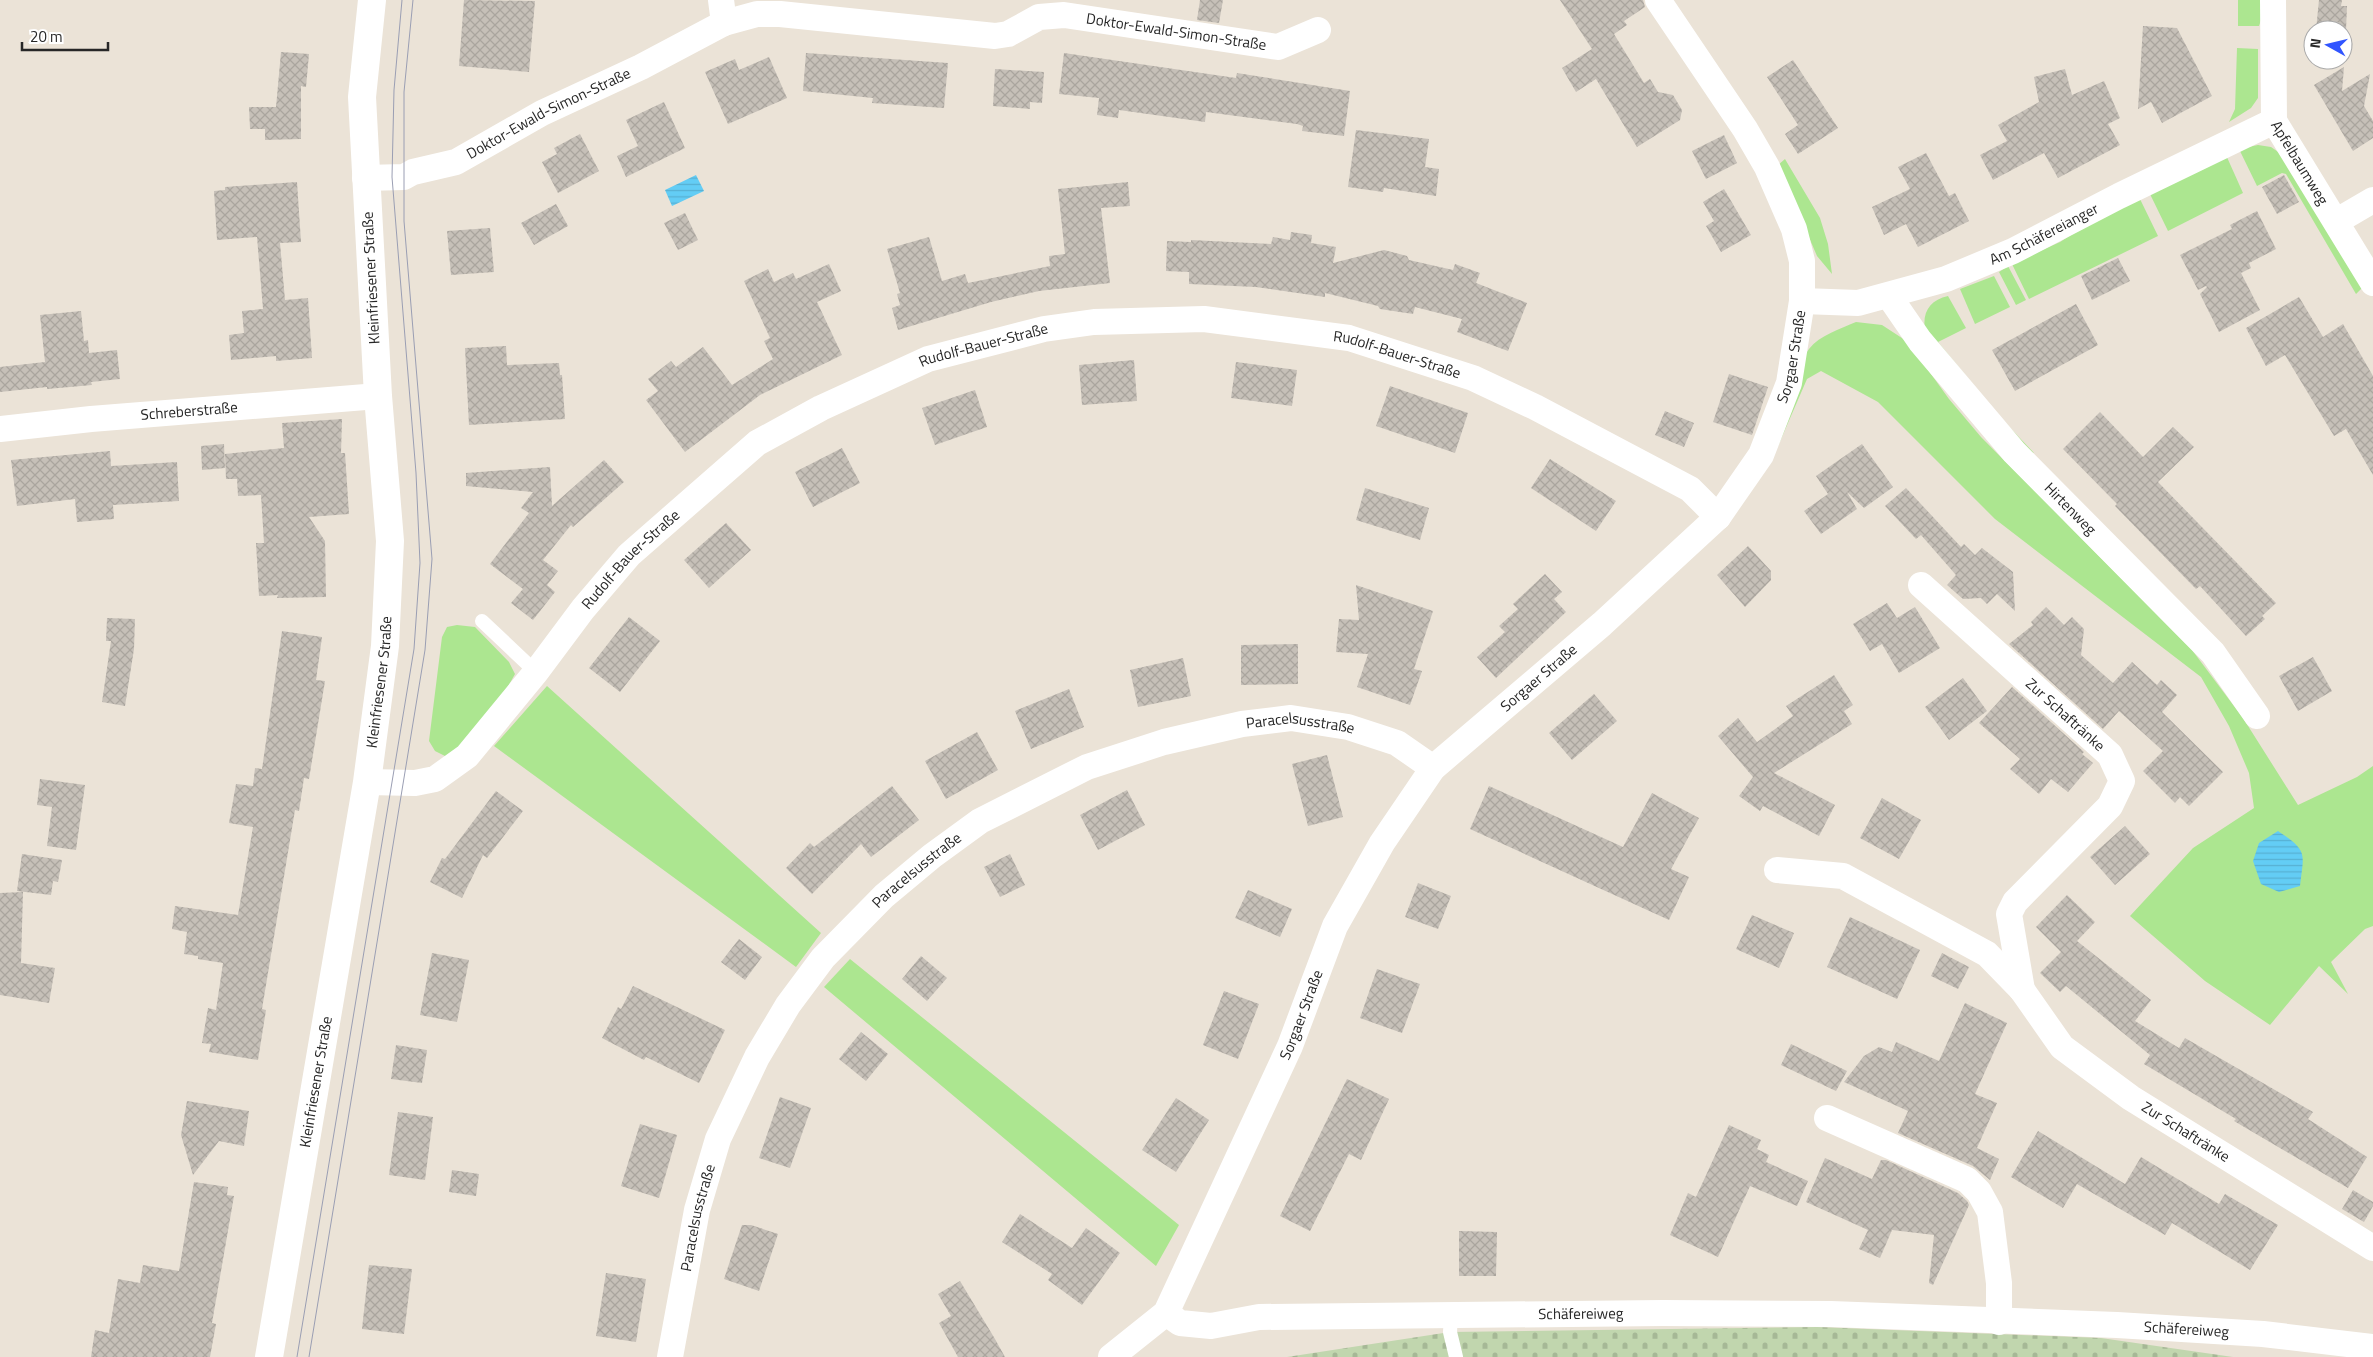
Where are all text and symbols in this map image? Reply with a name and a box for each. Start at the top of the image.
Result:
street label: Doktor-Ewald-Simon-Straße [1085,6,1268,56]
scale bar [22,20,109,52]
north arrow [2303,20,2353,70]
text: 20 m [30,25,63,48]
text: N [2304,37,2326,49]
street label: Doktor-Ewald-Simon-Straße [462,61,634,165]
street label: Apfelbaumweg [2265,116,2335,209]
street label: Am Schäfereianger [1986,197,2102,271]
street label: Kleinfriesener Straße [356,211,385,345]
street label: Sorgaer Straße [1770,308,1811,407]
street label: Rudolf-Bauer-Straße [915,316,1050,373]
street label: Rudolf-Bauer-Straße [1332,324,1464,384]
street label: Schreberstraße [140,395,238,426]
street label: Hirtenweg [2039,477,2102,540]
street label: Rudolf-Bauer-Straße [576,504,685,614]
street label: Kleinfriesener Straße [360,615,397,749]
street label: Sorgaer Straße [1495,638,1582,717]
street label: Zur Schaftränke [2021,672,2111,756]
street label: Paracelsusstraße [1245,706,1358,740]
street label: Paracelsusstraße [866,826,966,913]
street label: Sorgaer Straße [1273,966,1329,1063]
street label: Kleinfriesener Straße [293,1014,338,1149]
street label: Zur Schaftränke [2137,1095,2235,1168]
street label: Paracelsusstraße [674,1161,721,1273]
street label: Schäfereiweg [1538,1301,1624,1325]
street label: Schäfereiweg [2143,1315,2230,1343]

